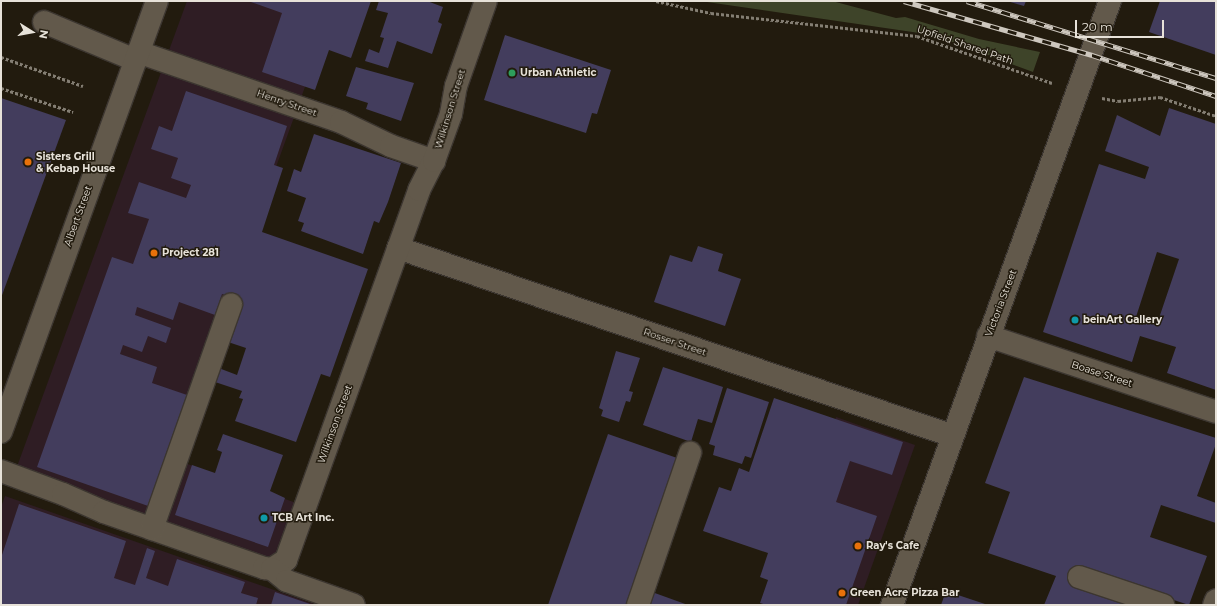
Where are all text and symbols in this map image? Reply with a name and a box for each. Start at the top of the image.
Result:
north arrow [12,12,52,52]
scale bar [1077,12,1166,38]
text: 20 m [1082,19,1113,34]
street label: Upfield Shared Path [915,23,1015,67]
text: N [36,29,52,40]
place label: Urban Athletic [520,67,596,79]
street label: Wilkinson Street [432,68,468,150]
marker: Urban Athletic [507,68,517,78]
street label: Henry Street [255,87,319,119]
place label: Sisters Grill & Kebap House [36,150,115,174]
marker: Sisters Grill & Kebap House [23,157,33,167]
street label: Albert Street [61,184,95,248]
place label: Project 281 [162,247,219,259]
marker: Project 281 [149,248,159,258]
street label: Victoria Street [983,268,1019,338]
place label: beinArt Gallery [1083,314,1162,326]
marker: beinArt Gallery [1070,315,1080,325]
street label: Rosser Street [642,326,708,358]
street label: Boase Street [1070,358,1134,390]
street label: Wilkinson Street [315,383,355,465]
place label: TCB Art Inc. [272,512,334,524]
marker: TCB Art Inc. [259,513,269,523]
place label: Ray's Cafe [866,540,919,552]
marker: Ray's Cafe [853,541,863,551]
place label: Green Acre Pizza Bar [850,587,959,599]
marker: Green Acre Pizza Bar [837,588,847,598]

